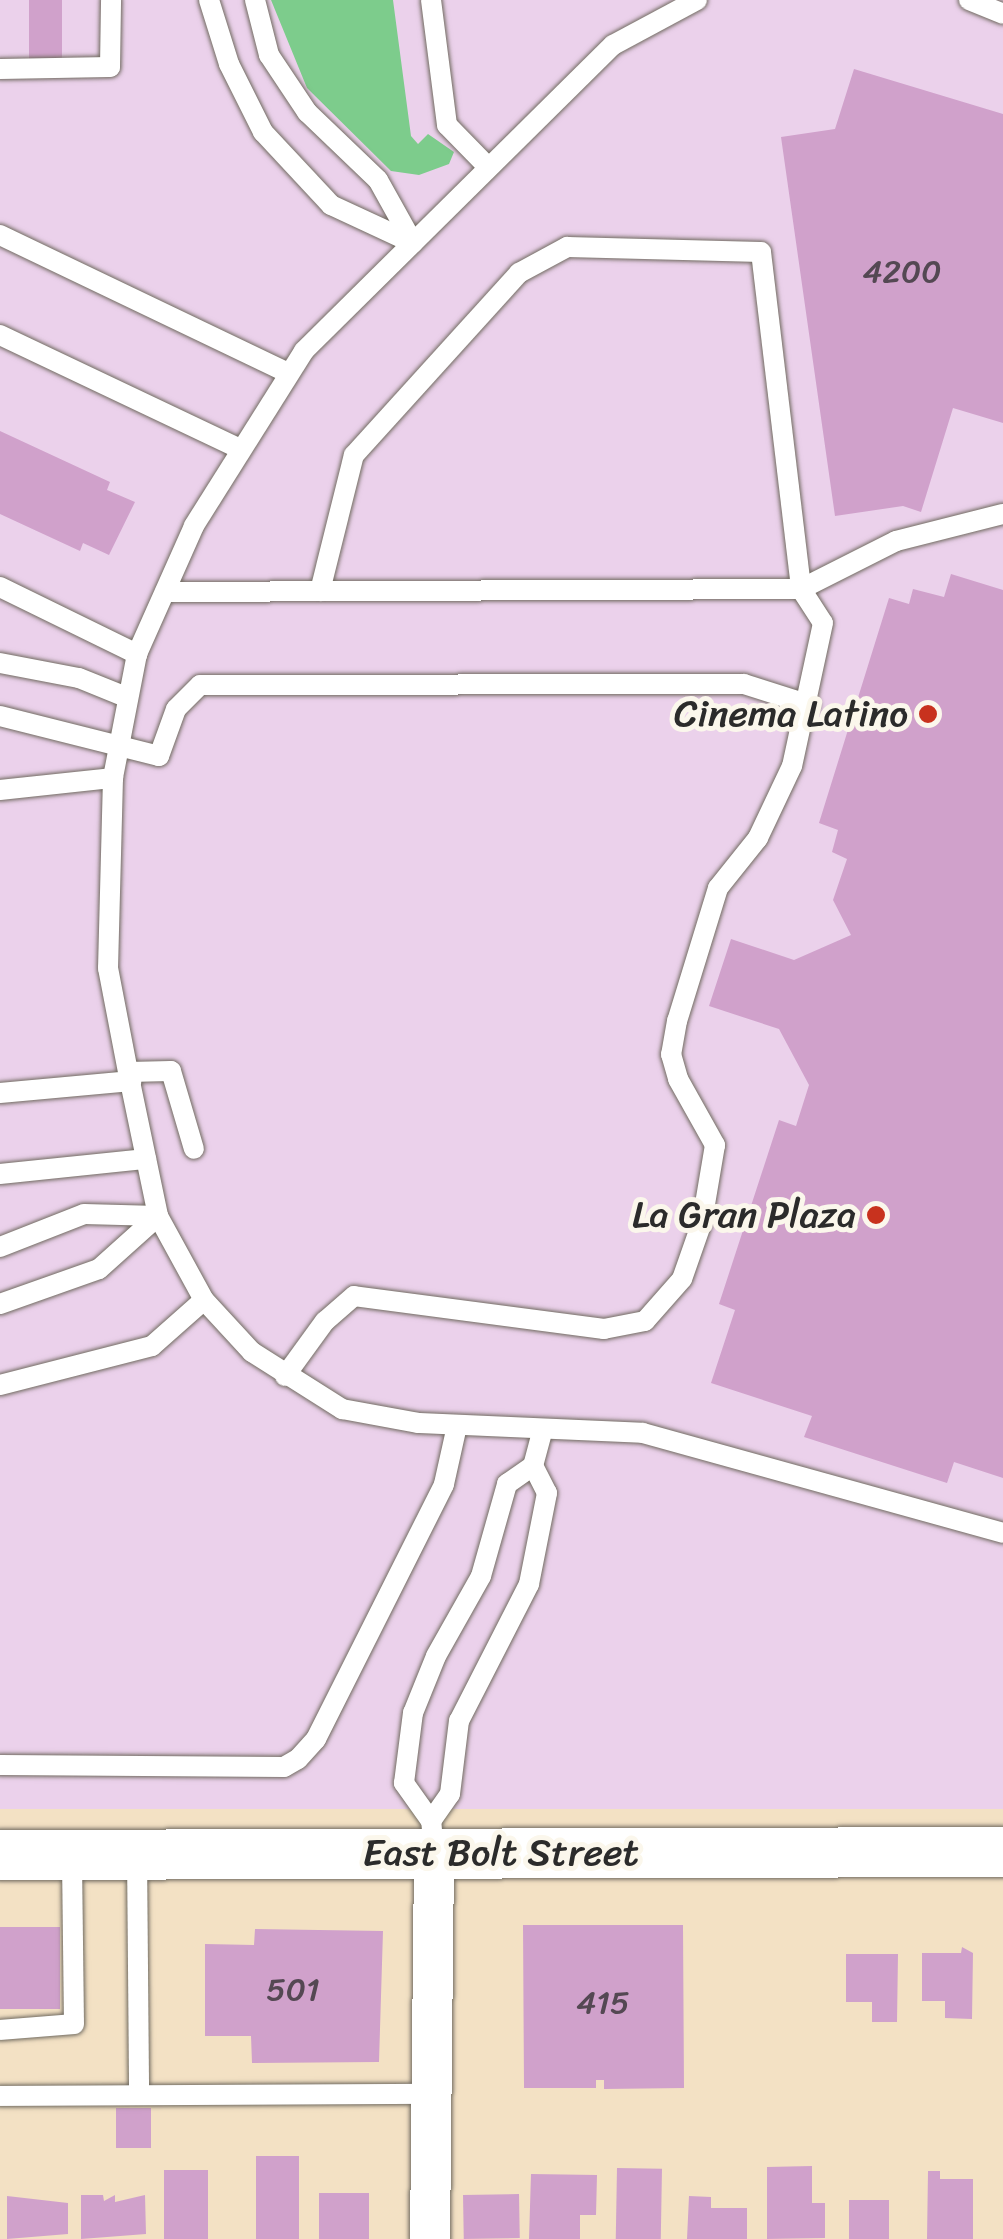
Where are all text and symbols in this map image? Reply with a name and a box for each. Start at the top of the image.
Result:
house number: 4200 [863,253,941,291]
place label: Cinema Latino [673,691,908,737]
marker: Cinema Latino [917,703,939,725]
place label: La Gran Plaza [631,1192,856,1238]
marker: La Gran Plaza [865,1204,887,1226]
street label: East Bolt Street [363,1830,639,1876]
house number: 501 [266,1971,320,2009]
house number: 415 [576,1984,630,2022]

